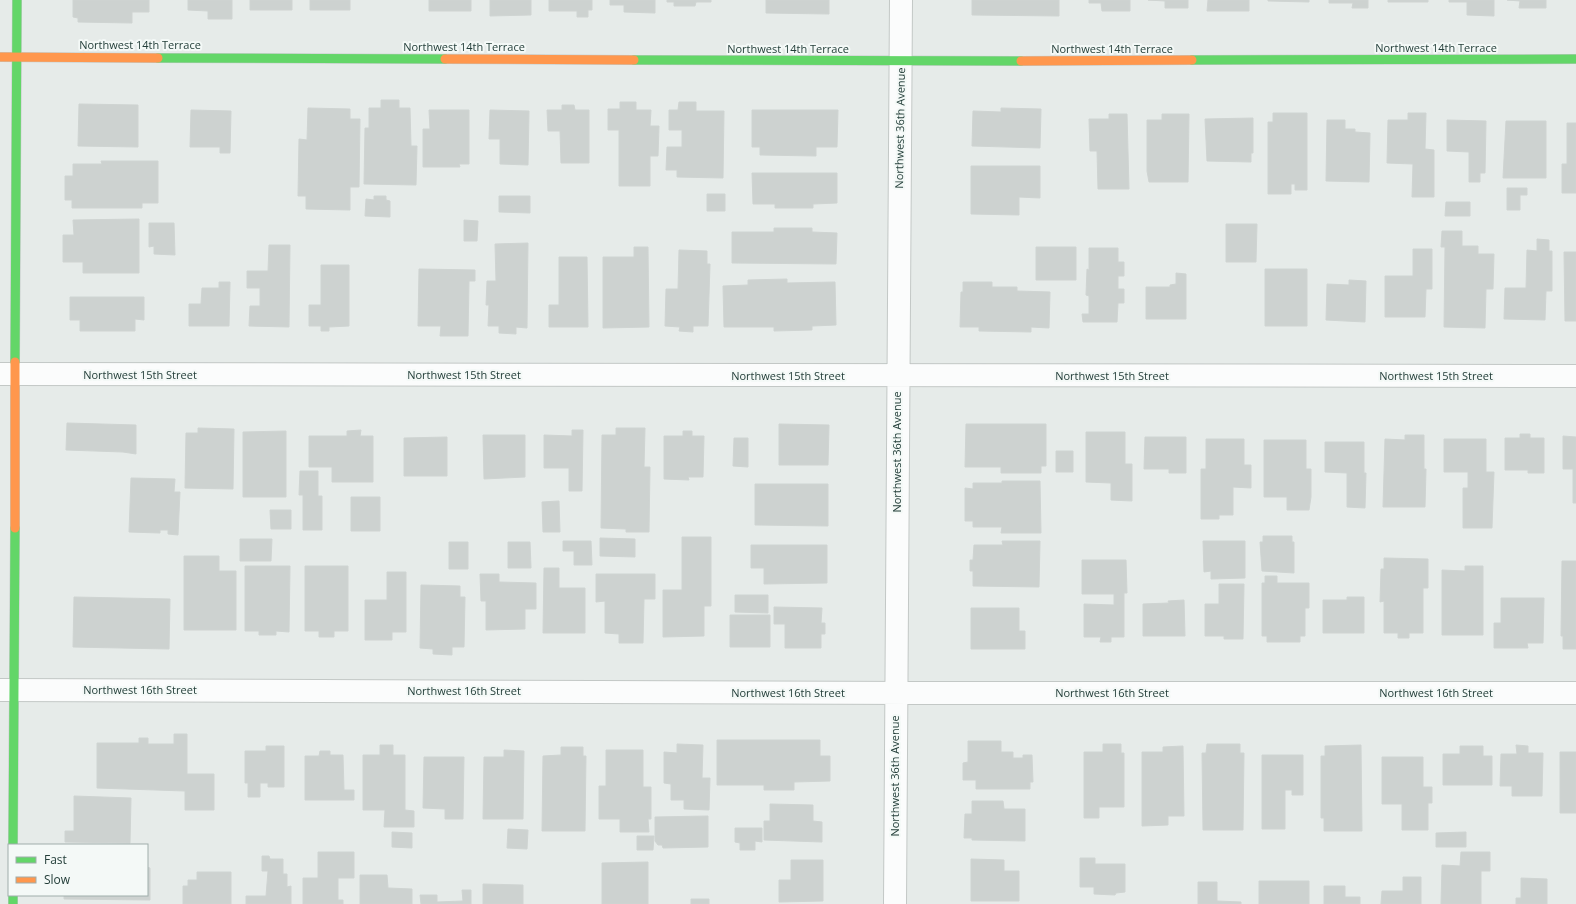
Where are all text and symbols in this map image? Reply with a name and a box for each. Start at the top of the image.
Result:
street label: Northwest 14th Terrace [79,37,201,52]
street label: Northwest 14th Terrace [403,39,525,54]
street label: Northwest 14th Terrace [1375,40,1497,55]
street label: Northwest 14th Terrace [727,41,849,56]
street label: Northwest 14th Terrace [1051,41,1173,56]
street label: Northwest 36th Avenue [891,67,908,189]
street label: Northwest 15th Street [83,367,197,382]
street label: Northwest 15th Street [407,367,521,382]
street label: Northwest 15th Street [731,368,845,383]
street label: Northwest 15th Street [1055,368,1169,383]
street label: Northwest 15th Street [1379,368,1493,383]
street label: Northwest 36th Avenue [889,391,904,513]
street label: Northwest 16th Street [83,682,197,697]
street label: Northwest 16th Street [407,683,521,698]
street label: Northwest 16th Street [731,685,845,700]
street label: Northwest 16th Street [1055,685,1169,700]
street label: Northwest 16th Street [1379,685,1493,700]
street label: Northwest 36th Avenue [887,715,902,837]
legend [8,844,148,896]
text: Fast [44,851,67,868]
text: Slow [44,871,71,888]

